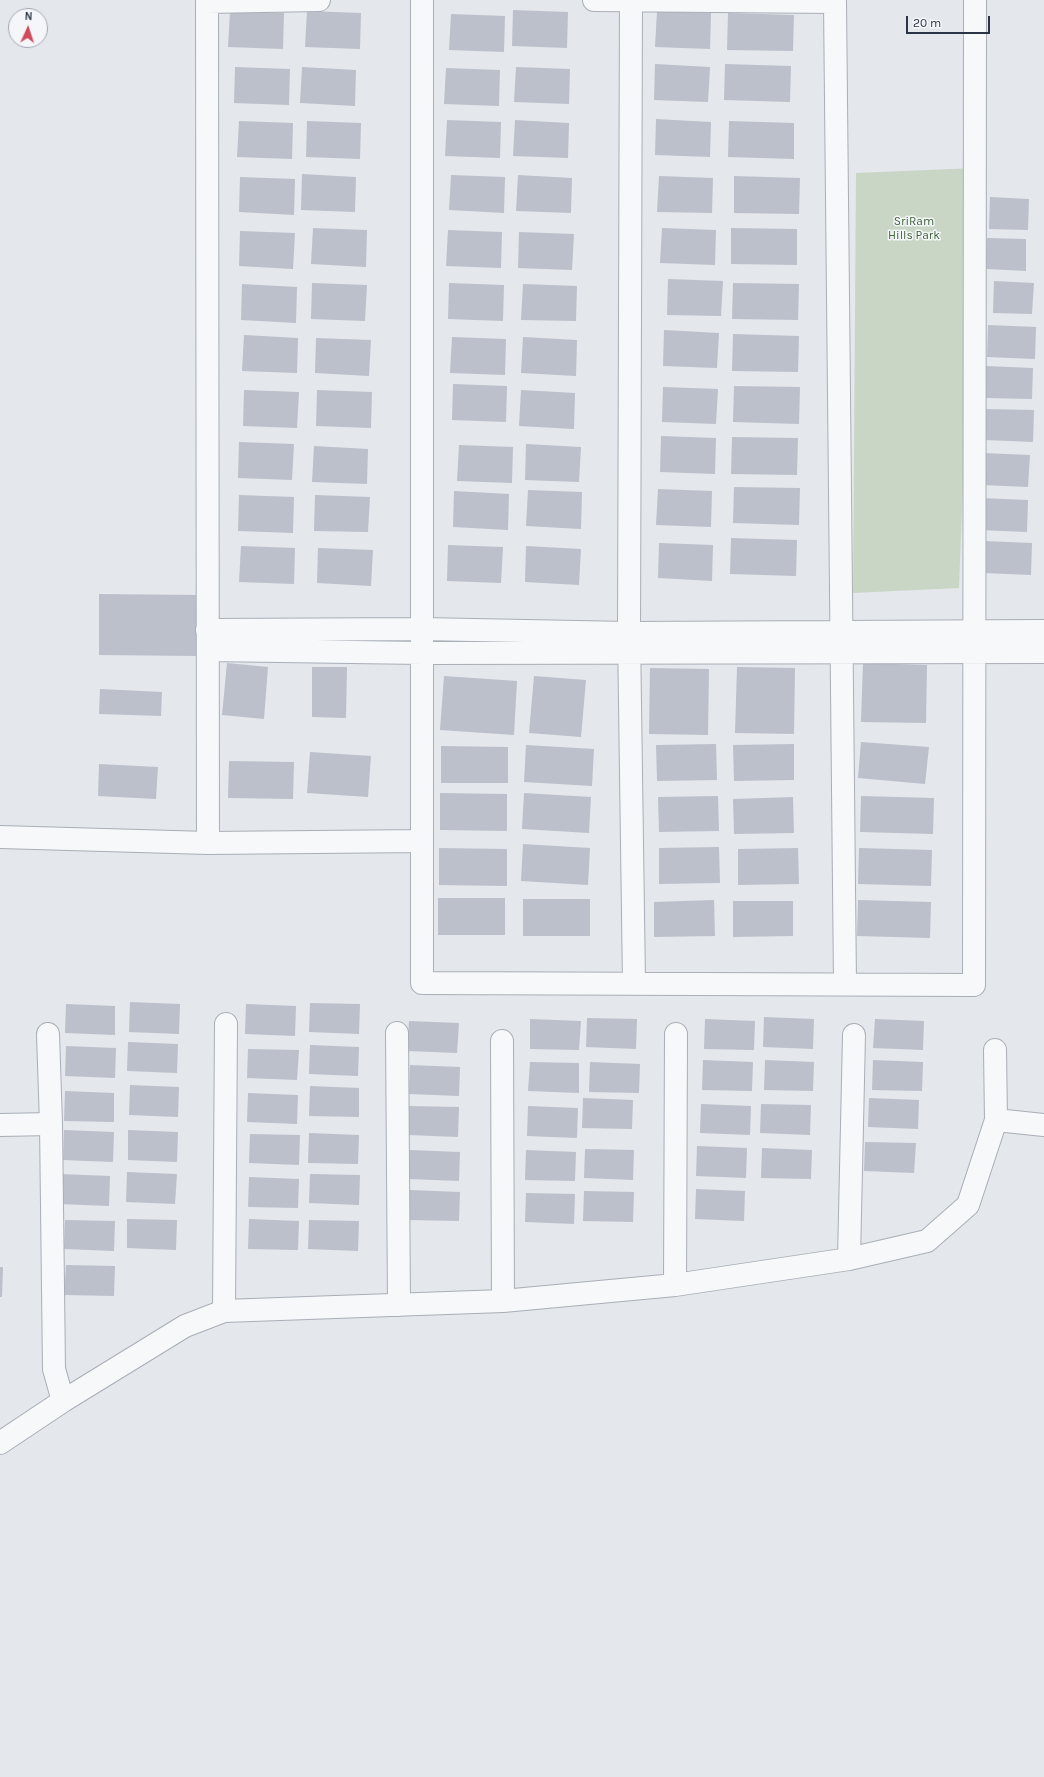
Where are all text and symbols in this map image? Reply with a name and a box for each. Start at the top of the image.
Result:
north arrow [8,8,48,48]
scale bar [908,8,992,34]
text: N [24,10,33,23]
text: 20 m [913,16,941,30]
park label: SriRam Hills Park [888,215,940,243]

